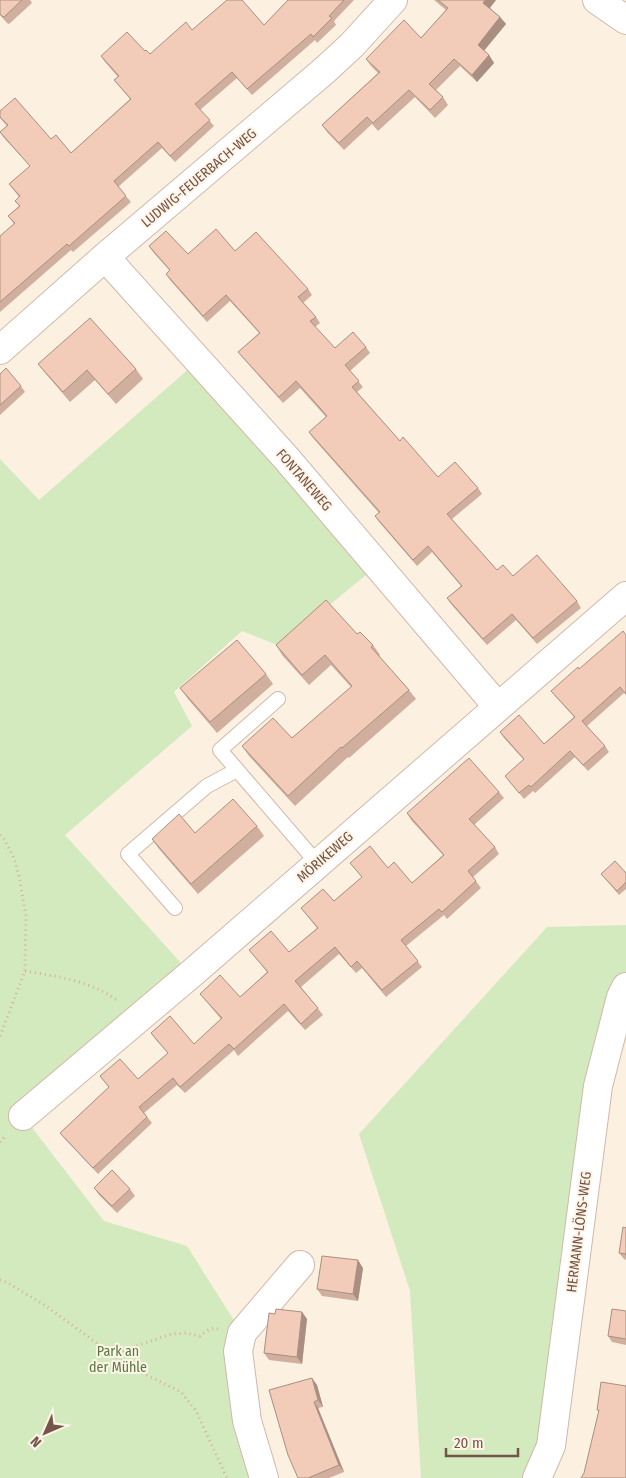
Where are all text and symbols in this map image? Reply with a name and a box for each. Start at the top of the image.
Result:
street label: LUDWIG-FEUERBACH-WEG [138,125,260,231]
street label: FONTANEWEG [273,446,335,514]
street label: MÖRIKEWEG [293,827,357,886]
street label: HERMANN-LÖNS-WEG [562,1170,595,1294]
park label: Park an der Mühle [89,1343,147,1376]
north arrow [20,1408,70,1458]
scale bar [446,1426,518,1458]
text: N [27,1433,45,1451]
text: 20 m [454,1434,484,1452]

